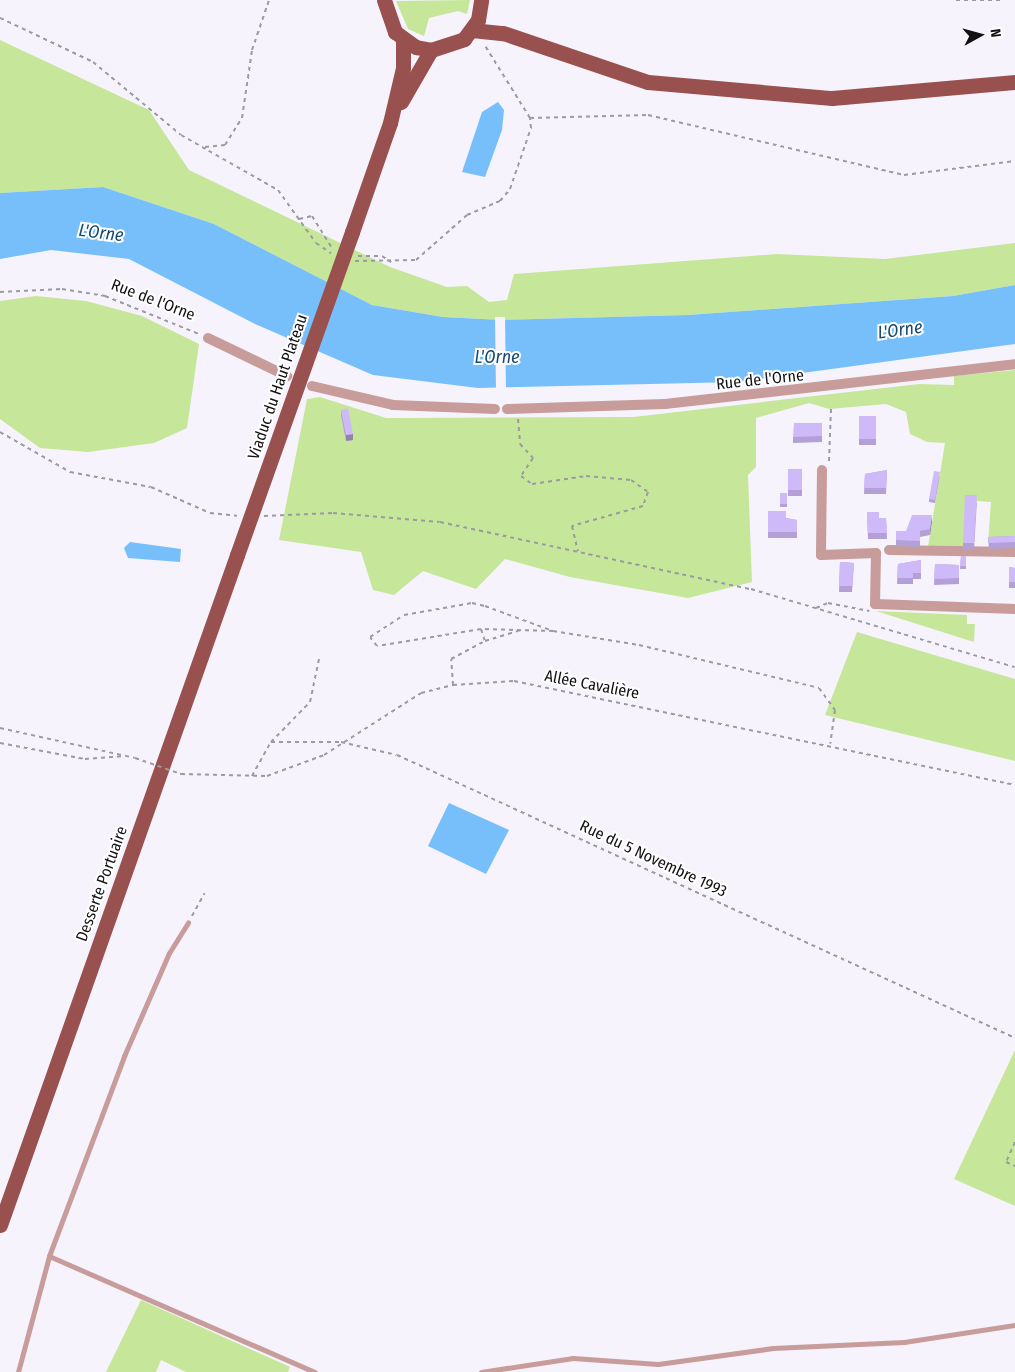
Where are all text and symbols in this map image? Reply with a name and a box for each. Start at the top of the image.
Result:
north arrow [955,10,1005,60]
text: N [986,28,1004,38]
water label: L'Orne [77,220,125,246]
street label: Rue de l'Orne [108,275,198,325]
street label: Viaduc du Haut Plateau [244,312,312,462]
water label: L'Orne [876,316,924,344]
water label: L'Orne [474,346,520,368]
street label: Rue de l'Orne [715,366,805,394]
street label: Allée Cavalière [543,666,641,704]
street label: Rue du 5 Novembre 1993 [576,817,730,901]
street label: Desserte Portuaire [72,824,132,944]

